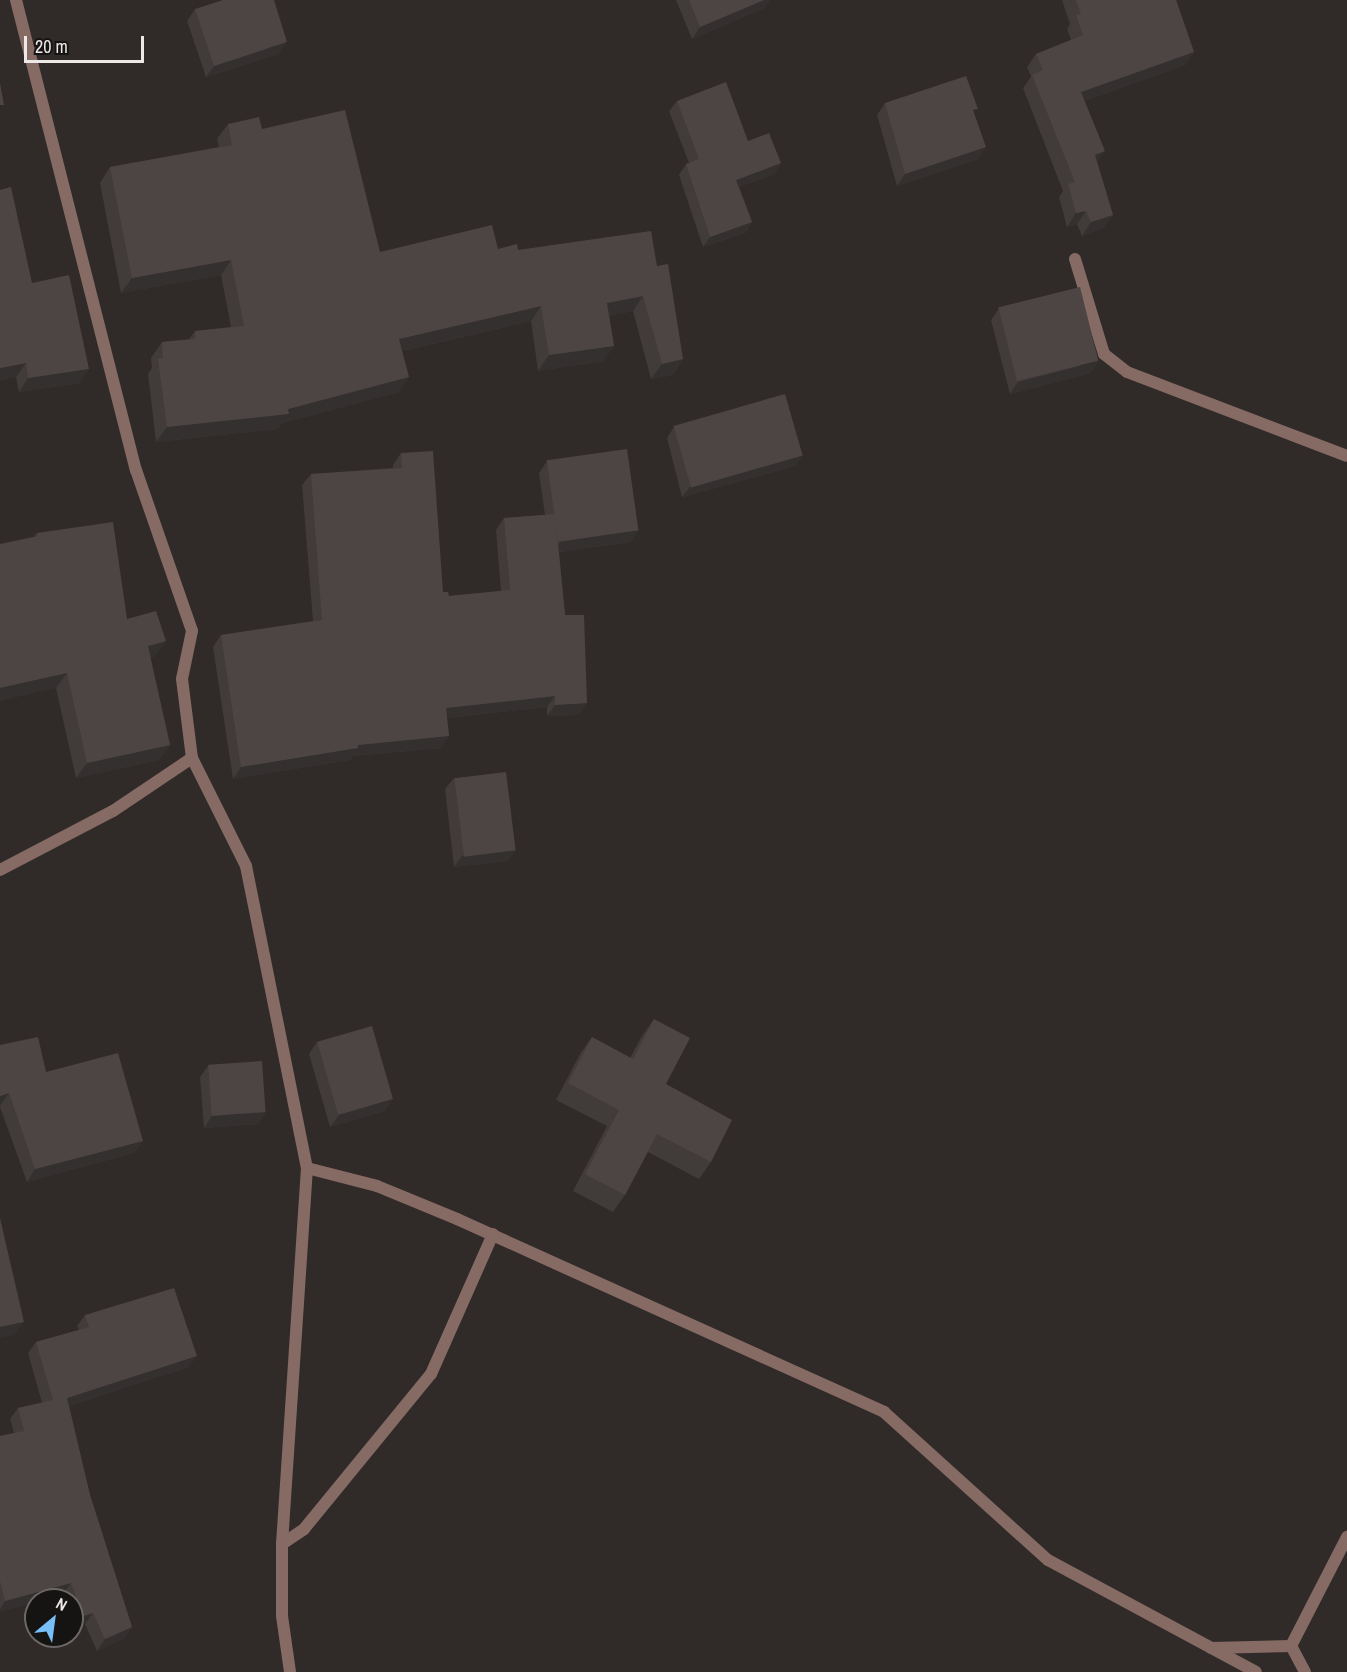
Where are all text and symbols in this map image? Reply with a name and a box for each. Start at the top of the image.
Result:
scale bar [27,24,147,62]
text: 20 m [35,34,68,59]
north arrow [24,1588,84,1648]
text: N [52,1592,71,1616]

